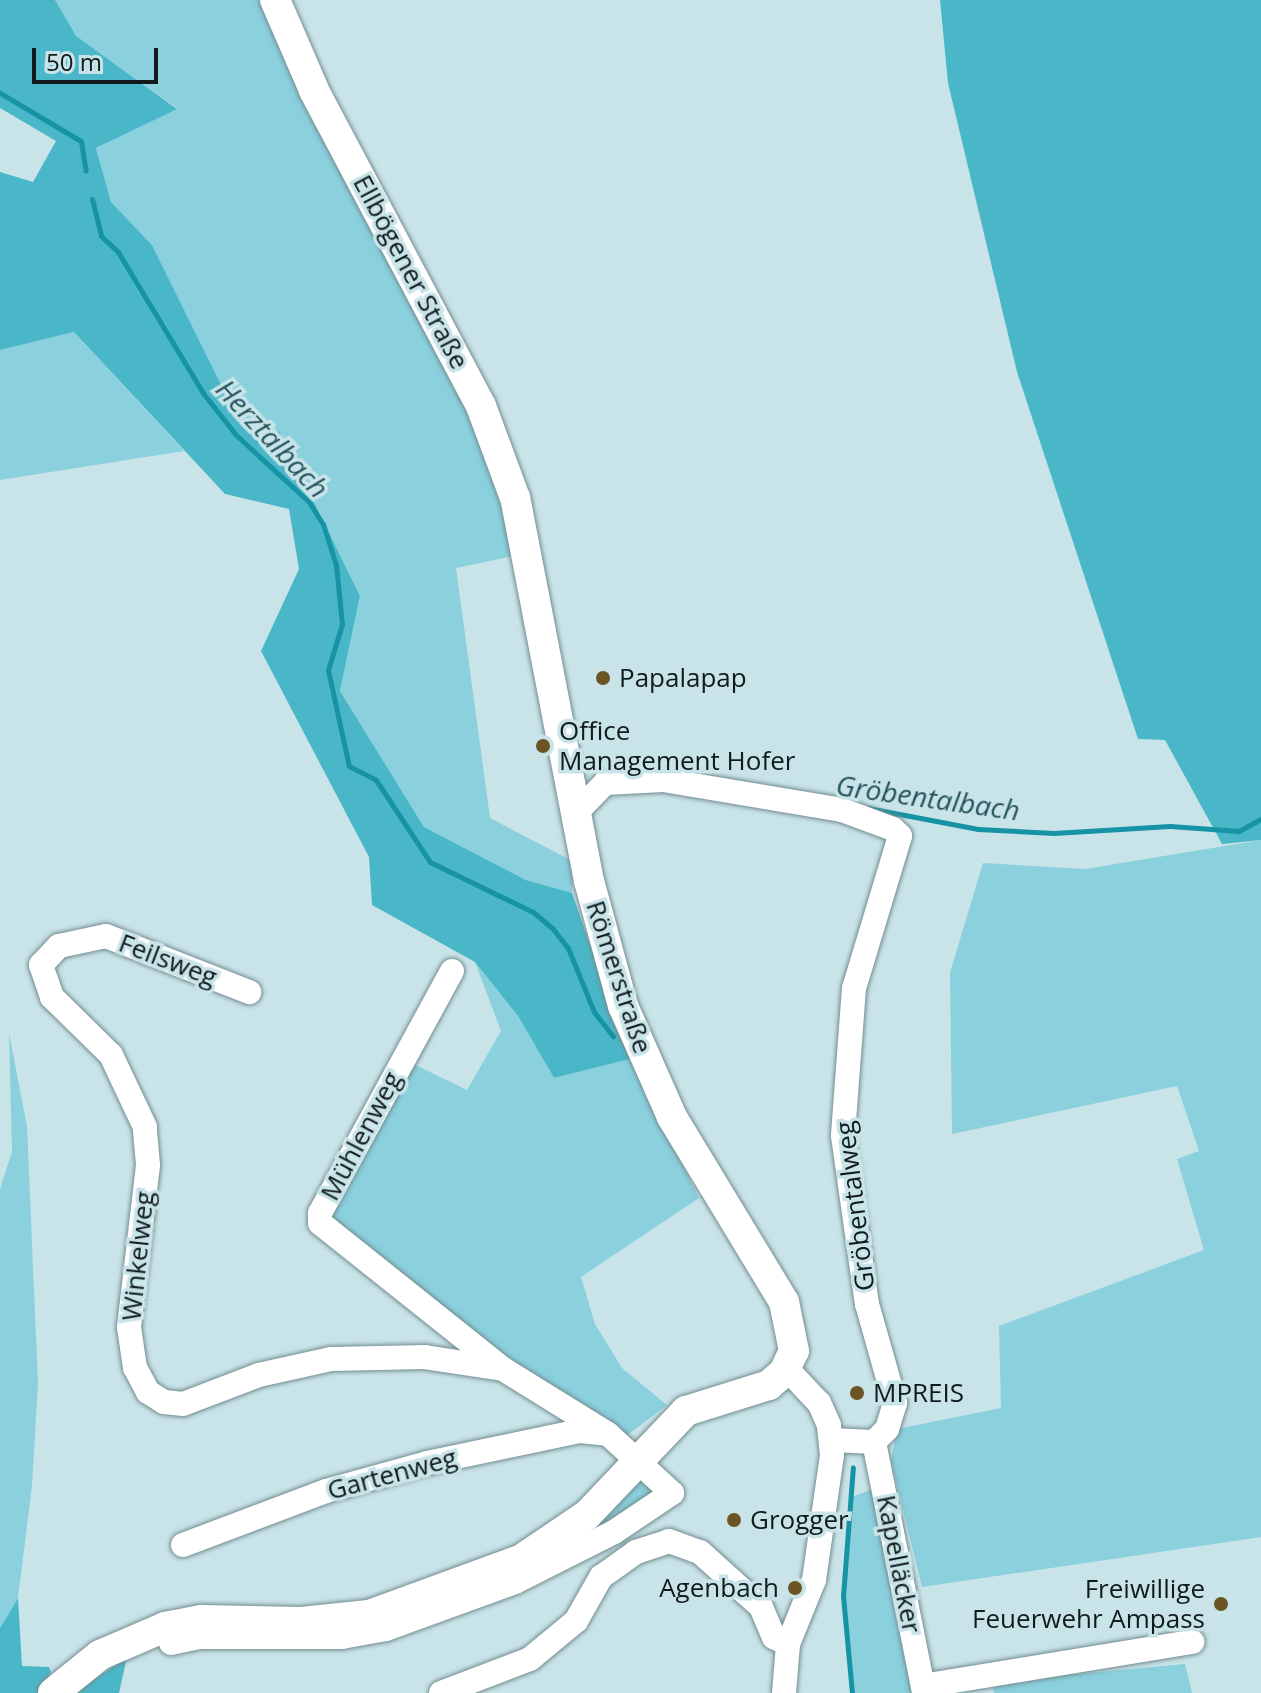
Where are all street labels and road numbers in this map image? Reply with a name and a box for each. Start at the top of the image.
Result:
street label: Ellbögener Straße [347,170,475,374]
street label: Römerstraße [580,897,658,1057]
street label: Feilsweg [115,927,221,993]
street label: Mühlenweg [314,1066,408,1206]
street label: Gröbentalweg [829,1119,881,1293]
street label: Winkelweg [116,1190,160,1322]
street label: Gartenweg [324,1442,460,1506]
street label: Kapelläcker [870,1492,928,1636]

